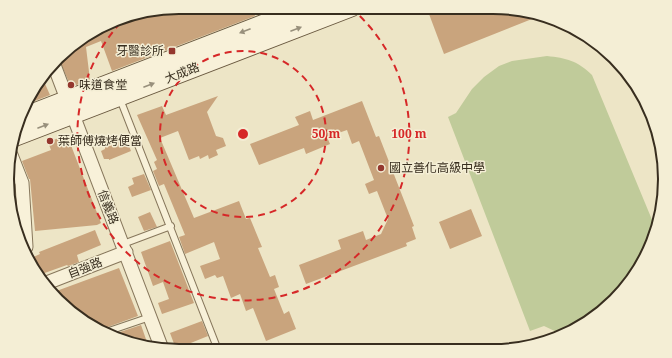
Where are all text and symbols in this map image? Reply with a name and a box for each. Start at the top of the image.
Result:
one-way arrow [291,25,303,31]
one-way arrow [238,29,250,35]
place label: 牙醫診所 [116,42,164,59]
marker: 牙醫診所 [167,46,177,56]
street label: 大成路 [162,58,202,87]
place label: 味道食堂 [79,76,127,93]
marker: 味道食堂 [66,80,76,90]
one-way arrow [143,82,155,88]
one-way arrow [37,123,49,129]
text: 50 m [312,125,340,142]
text: 100 m [391,125,427,142]
centre of rings [236,127,250,141]
place label: 葉師傅燒烤便當 [58,132,142,149]
marker: 葉師傅燒烤便當 [45,136,55,146]
place label: 國立善化高級中學 [389,159,485,176]
marker: 國立善化高級中學 [376,163,386,173]
street label: 信義路 [94,187,123,227]
street label: 自強路 [65,253,105,282]

